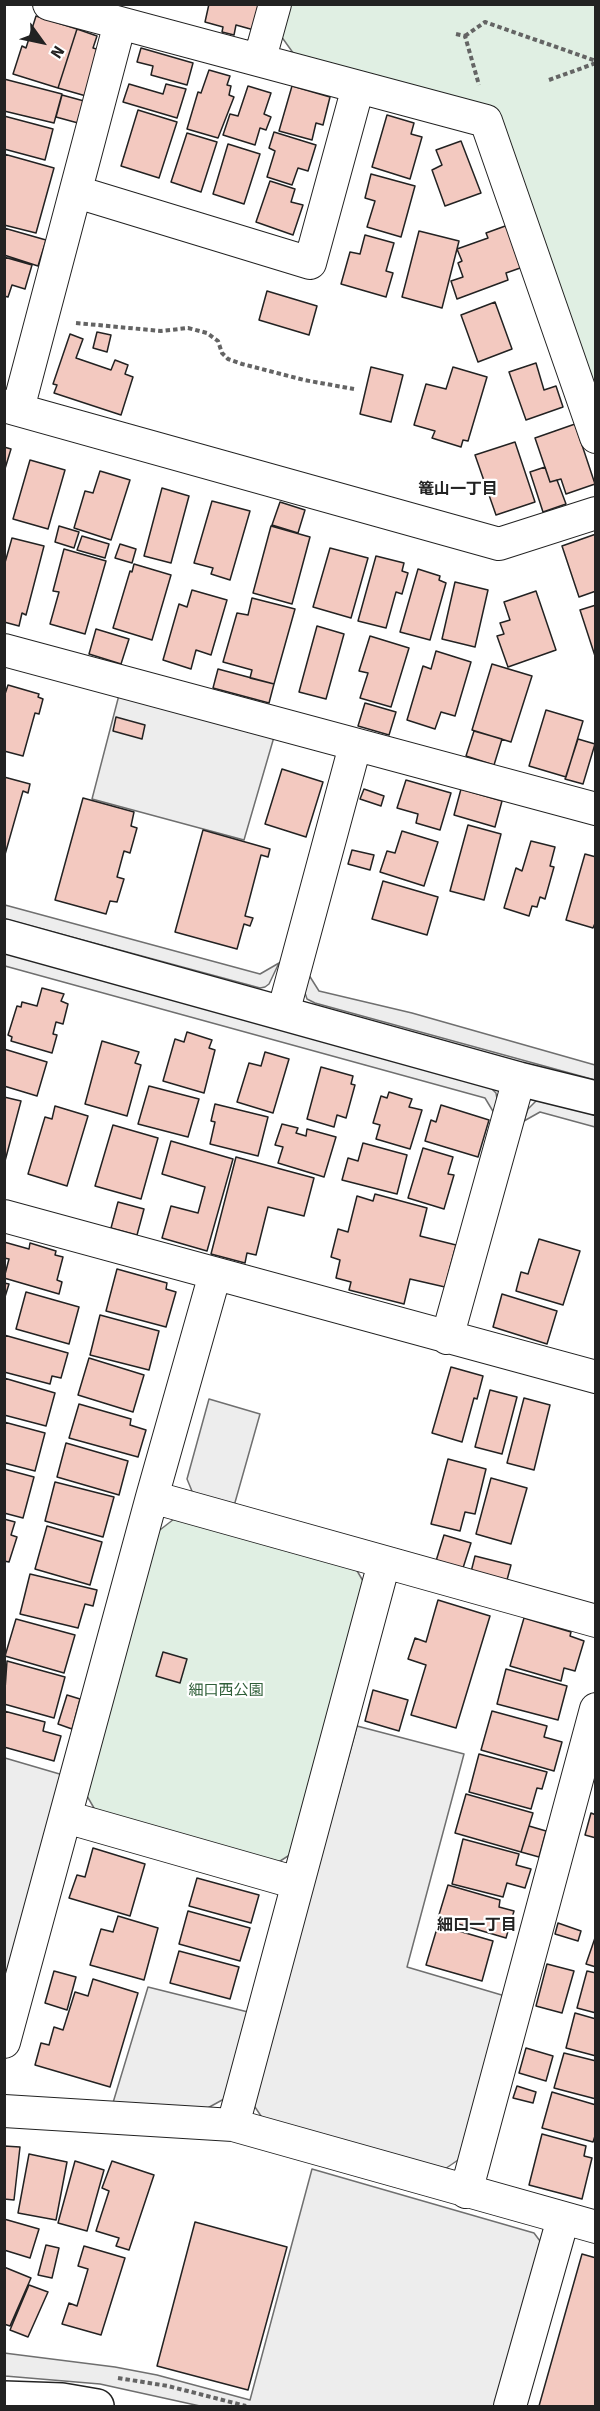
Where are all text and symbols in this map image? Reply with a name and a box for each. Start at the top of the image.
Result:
north arrow [12,12,72,72]
text: N [46,42,69,62]
district label: 篭山一丁目 [418,480,498,500]
park label: 細口西公園 [189,1682,263,1700]
district label: 細口一丁目 [437,1916,517,1936]

